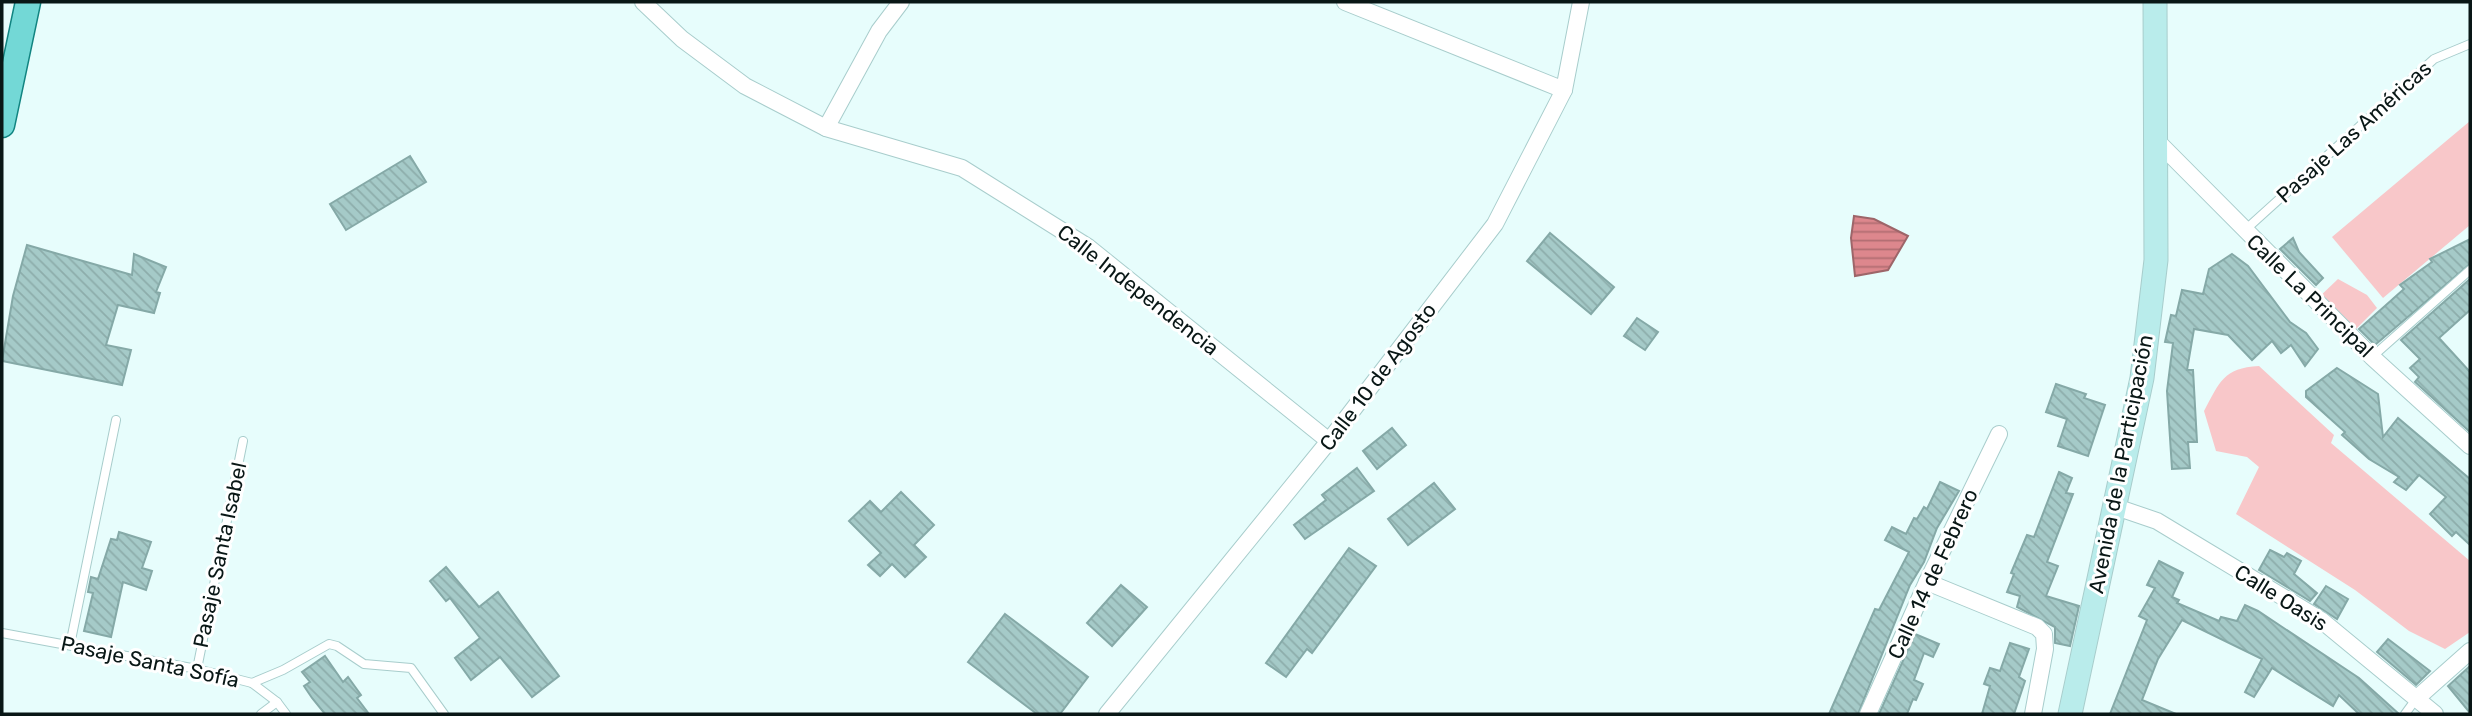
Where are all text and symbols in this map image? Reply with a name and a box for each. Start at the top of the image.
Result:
street label: Pasaje Las Américas [2271,55,2436,208]
street label: Calle Independencia [1053,219,1224,360]
street label: Calle La Principal [2242,229,2379,362]
street label: Calle 10 de Agosto [1314,298,1441,455]
street label: Avenida de la Participación [2083,332,2158,595]
street label: Pasaje Santa Isabel [188,460,251,650]
street label: Calle 14 de Febrero [1882,485,1983,663]
street label: Calle Oasis [2230,559,2332,636]
street label: Pasaje Santa Sofía [59,630,242,693]

